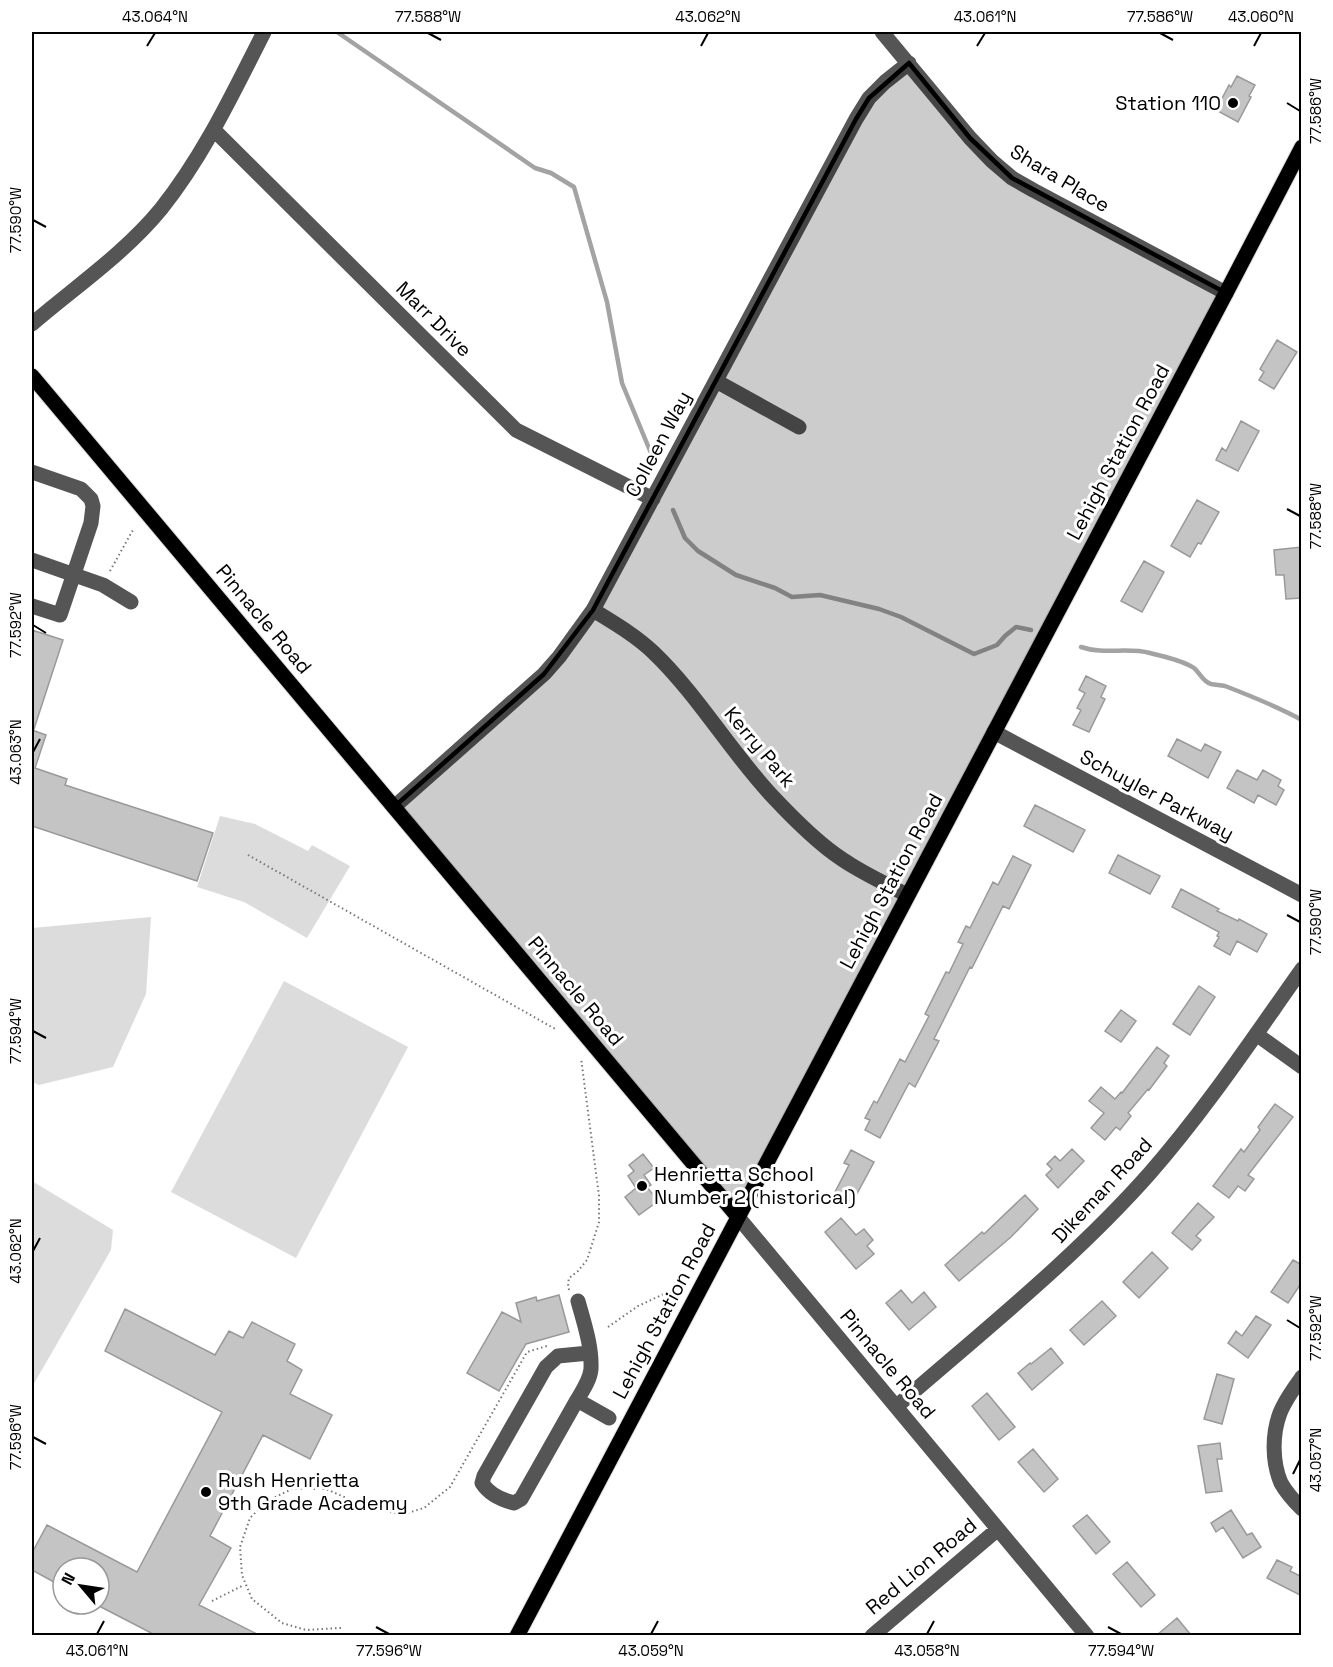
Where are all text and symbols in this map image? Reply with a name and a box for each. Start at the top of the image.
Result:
text: 43.064°N [122,7,188,26]
text: 77.588°W [395,7,461,26]
text: 43.062°N [675,7,741,26]
text: 43.061°N [954,7,1016,26]
text: 77.586°W [1127,7,1193,26]
text: 43.060°N [1228,7,1294,26]
text: 77.586°W [1306,78,1325,144]
place label: Station 110 [1115,90,1221,116]
marker: Station 110 [1226,96,1240,110]
street label: Shara Place [1005,138,1115,218]
text: 77.590°W [6,187,25,253]
street label: Marr Drive [391,276,477,362]
street label: Lehigh Station Road [1061,360,1175,544]
street label: Colleen Way [619,386,697,502]
text: 77.588°W [1306,483,1325,549]
street label: Pinnacle Road [210,559,318,679]
text: 77.592°W [6,592,25,658]
street label: Kerry Park [719,701,802,793]
text: 43.063°N [6,719,25,785]
street label: Schuyler Parkway [1075,743,1239,847]
street label: Lehigh Station Road [834,789,948,973]
text: 77.590°W [1306,889,1325,955]
street label: Pinnacle Road [522,931,630,1051]
text: 77.594°W [6,998,25,1064]
street label: Dikeman Road [1046,1132,1158,1248]
place label: Henrietta School Number 2 (historical) [654,1161,856,1210]
marker: Henrietta School Number 2 (historical) [635,1179,649,1193]
text: 43.062°N [6,1218,25,1284]
street label: Lehigh Station Road [607,1219,721,1403]
text: 77.592°W [1306,1295,1325,1361]
street label: Pinnacle Road [834,1304,942,1424]
text: 77.596°W [6,1404,25,1470]
text: 43.057°N [1306,1428,1325,1492]
place label: Rush Henrietta 9th Grade Academy [218,1467,408,1516]
marker: Rush Henrietta 9th Grade Academy [199,1485,213,1499]
street label: Red Lion Road [860,1512,982,1620]
north arrow [51,1556,111,1616]
text: N [57,1569,80,1589]
text: 43.061°N [66,1641,128,1660]
text: 77.596°W [356,1641,422,1660]
text: 43.059°N [618,1641,684,1660]
text: 43.058°N [894,1641,960,1660]
text: 77.594°W [1088,1641,1154,1660]

